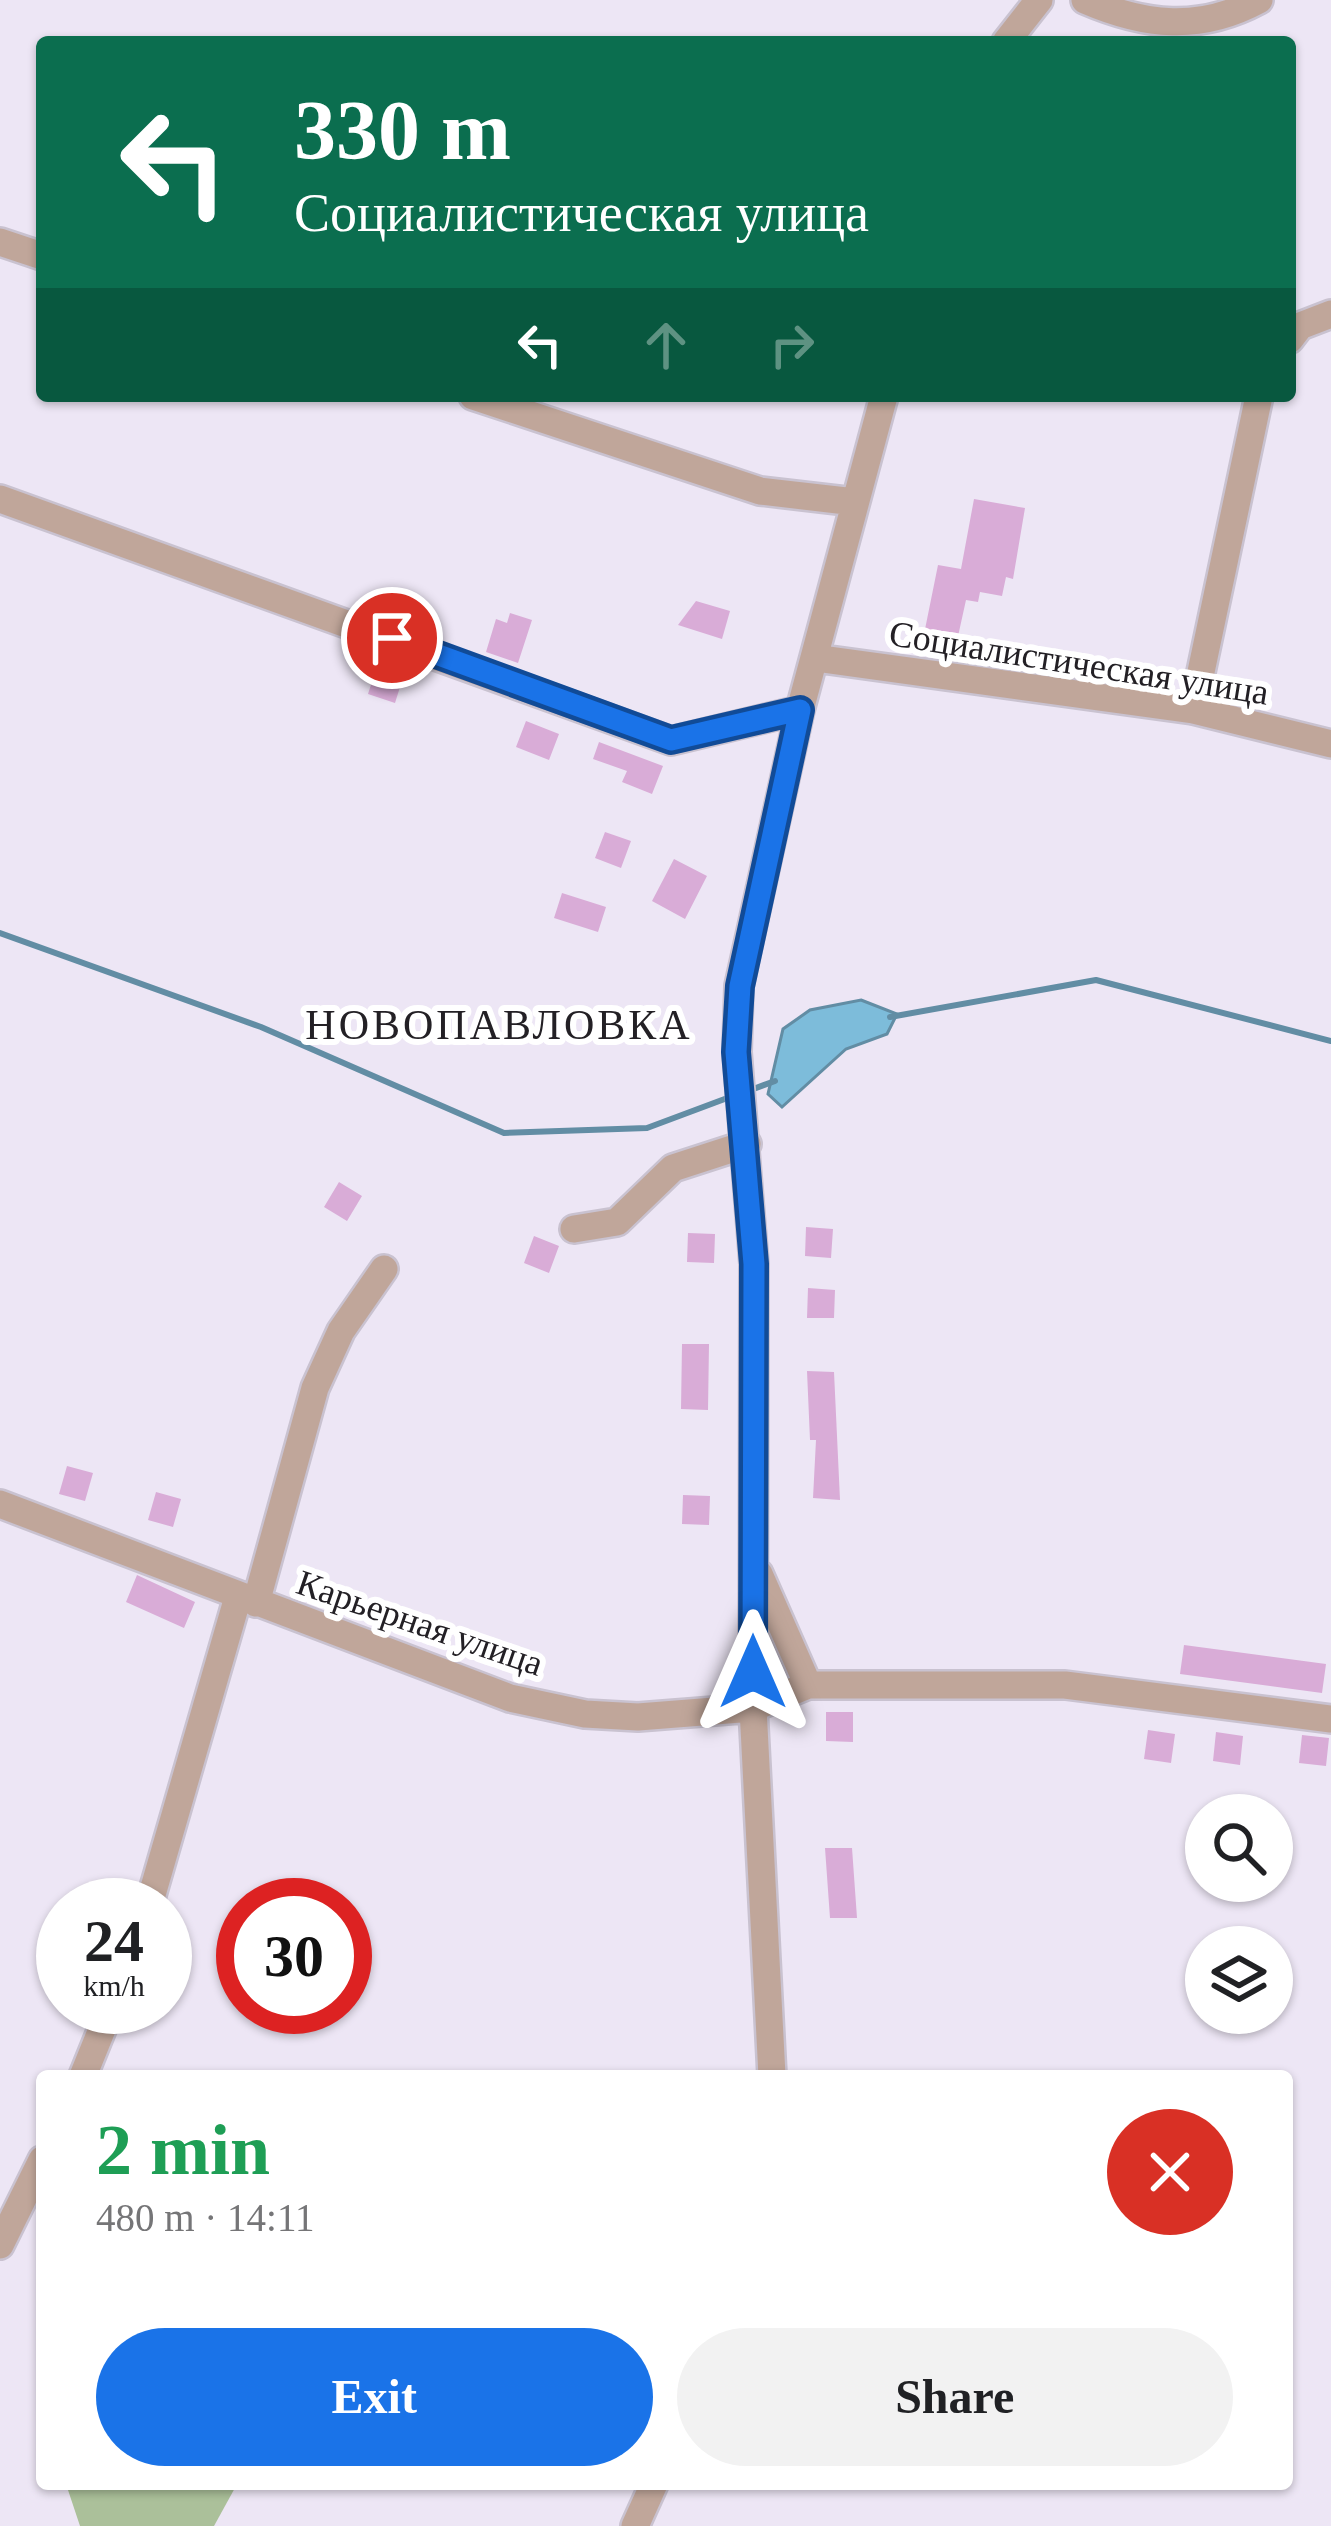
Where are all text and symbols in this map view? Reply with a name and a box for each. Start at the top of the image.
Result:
icon: left [96,84,252,240]
text: 330 m [294,84,511,177]
text: Социалистическая улица [294,183,869,243]
icon: left [507,312,573,378]
icon: ahead [633,312,699,378]
icon: right [759,312,825,378]
pin [341,587,443,689]
icon: arrive [359,605,425,671]
street label: Социалистическая улица [887,613,1271,713]
district label: НОВОПАВЛОВКА [305,1002,693,1048]
street label: Карьерная улица [292,1562,548,1684]
position arrow [690,1609,816,1735]
map controls [1185,1794,1293,2034]
button: search [1185,1794,1293,1902]
speed limit sign: 30 [216,1878,372,2034]
text: 24 [84,1908,144,1974]
button: layers [1185,1926,1293,2034]
text: km/h [83,1969,145,2002]
button: close [1107,2109,1233,2235]
text: 2 min [96,2110,270,2190]
text: 480 m · 14:11 [96,2196,314,2239]
button: Exit [96,2328,653,2466]
button: Share [677,2328,1233,2466]

